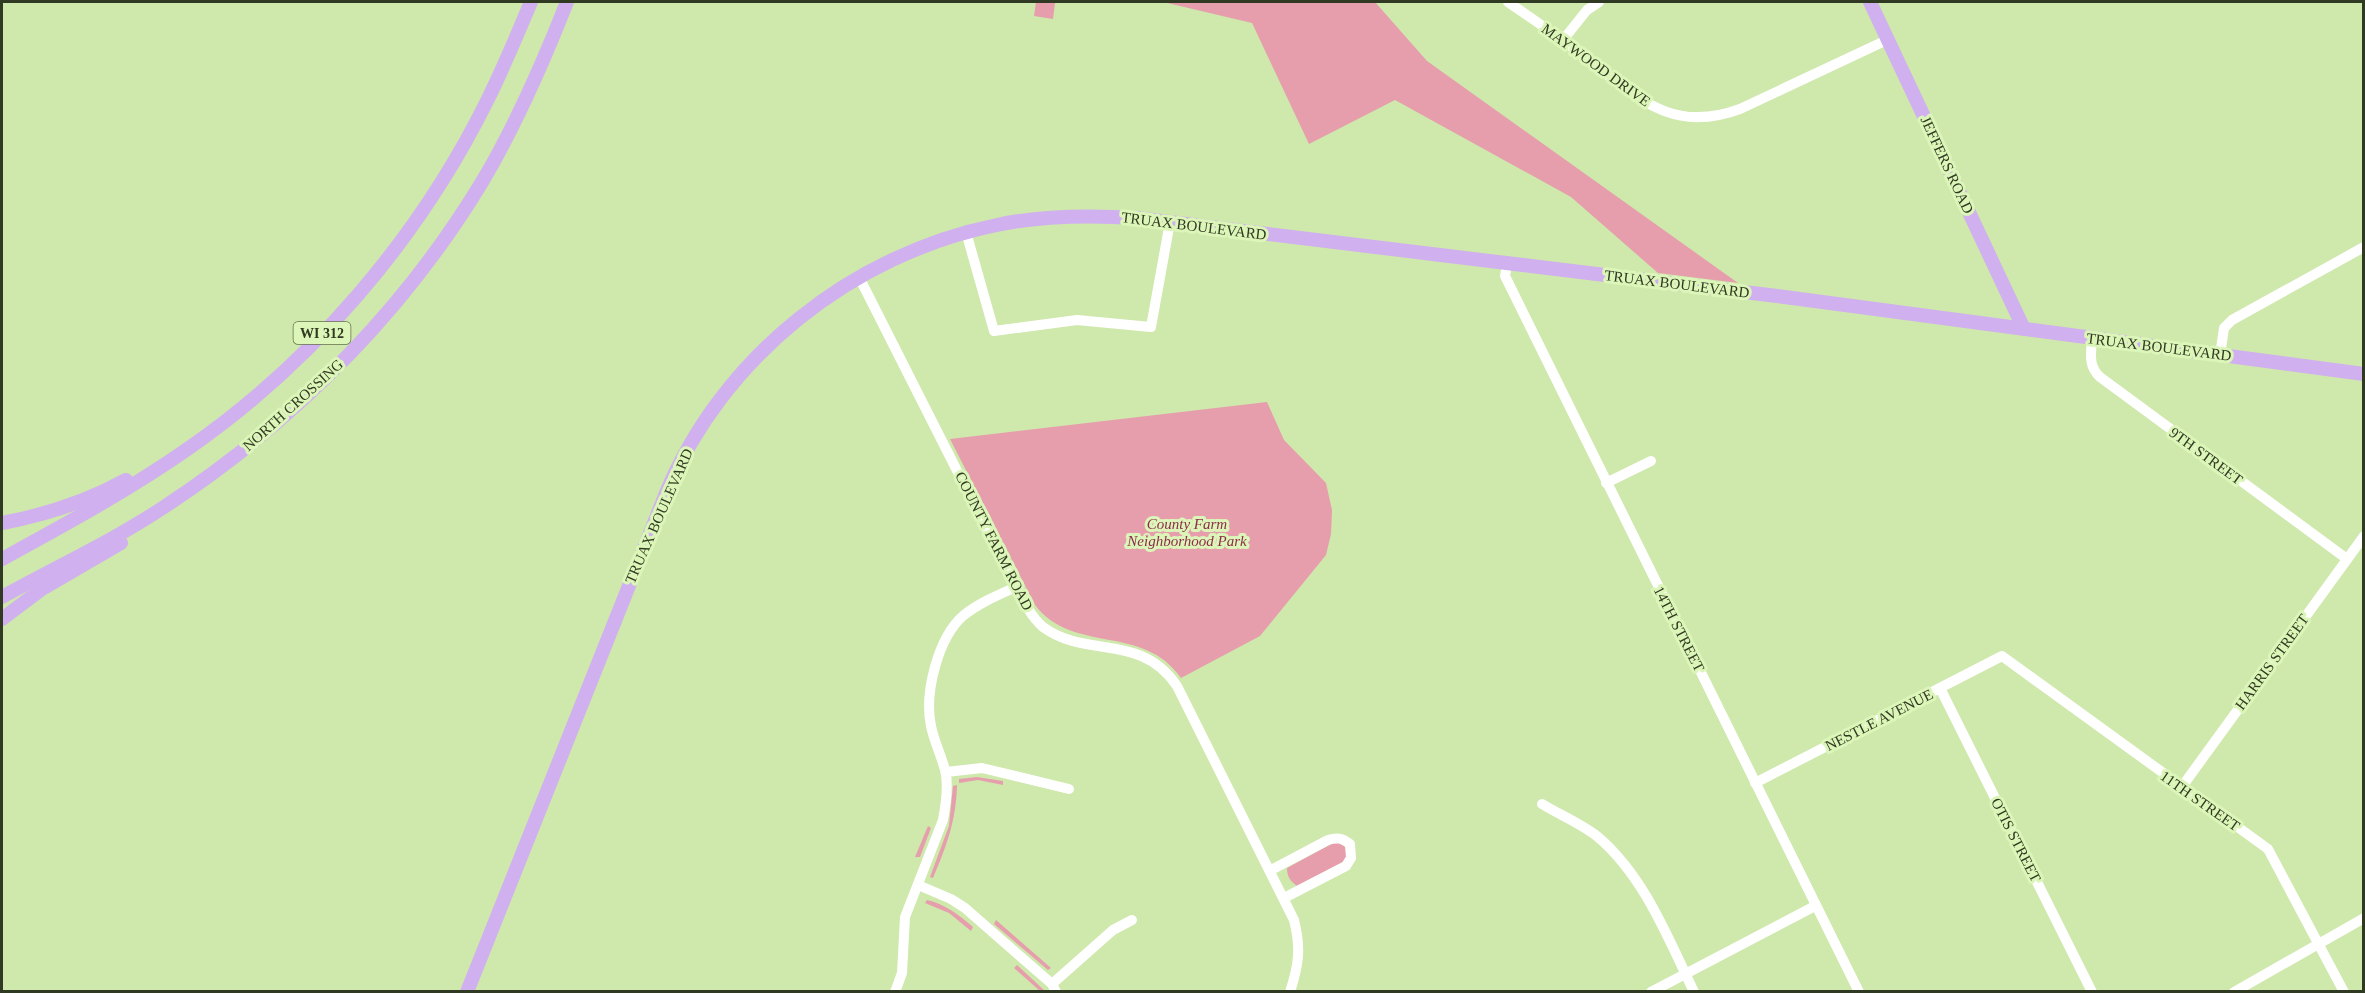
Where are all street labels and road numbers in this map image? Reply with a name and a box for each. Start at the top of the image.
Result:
street label: MAYWOOD DRIVE [1539,20,1653,110]
street label: JEFFERS ROAD [1917,114,1977,216]
street label: TRUAX BOULEVARD [1121,209,1268,243]
street label: TRUAX BOULEVARD [1604,267,1751,301]
road number: WI 312 [294,322,350,344]
street label: TRUAX BOULEVARD [2086,330,2233,364]
street label: NORTH CROSSING [240,356,346,454]
street label: 9TH STREET [2166,424,2246,488]
street label: TRUAX BOULEVARD [622,446,696,586]
street label: COUNTY FARM ROAD [952,469,1036,613]
street label: 14TH STREET [1651,584,1707,674]
street label: HARRIS STREET [2232,611,2312,713]
street label: NESTLE AVENUE [1823,686,1935,754]
street label: 11TH STREET [2157,768,2243,834]
street label: OTIS STREET [1988,795,2044,885]

